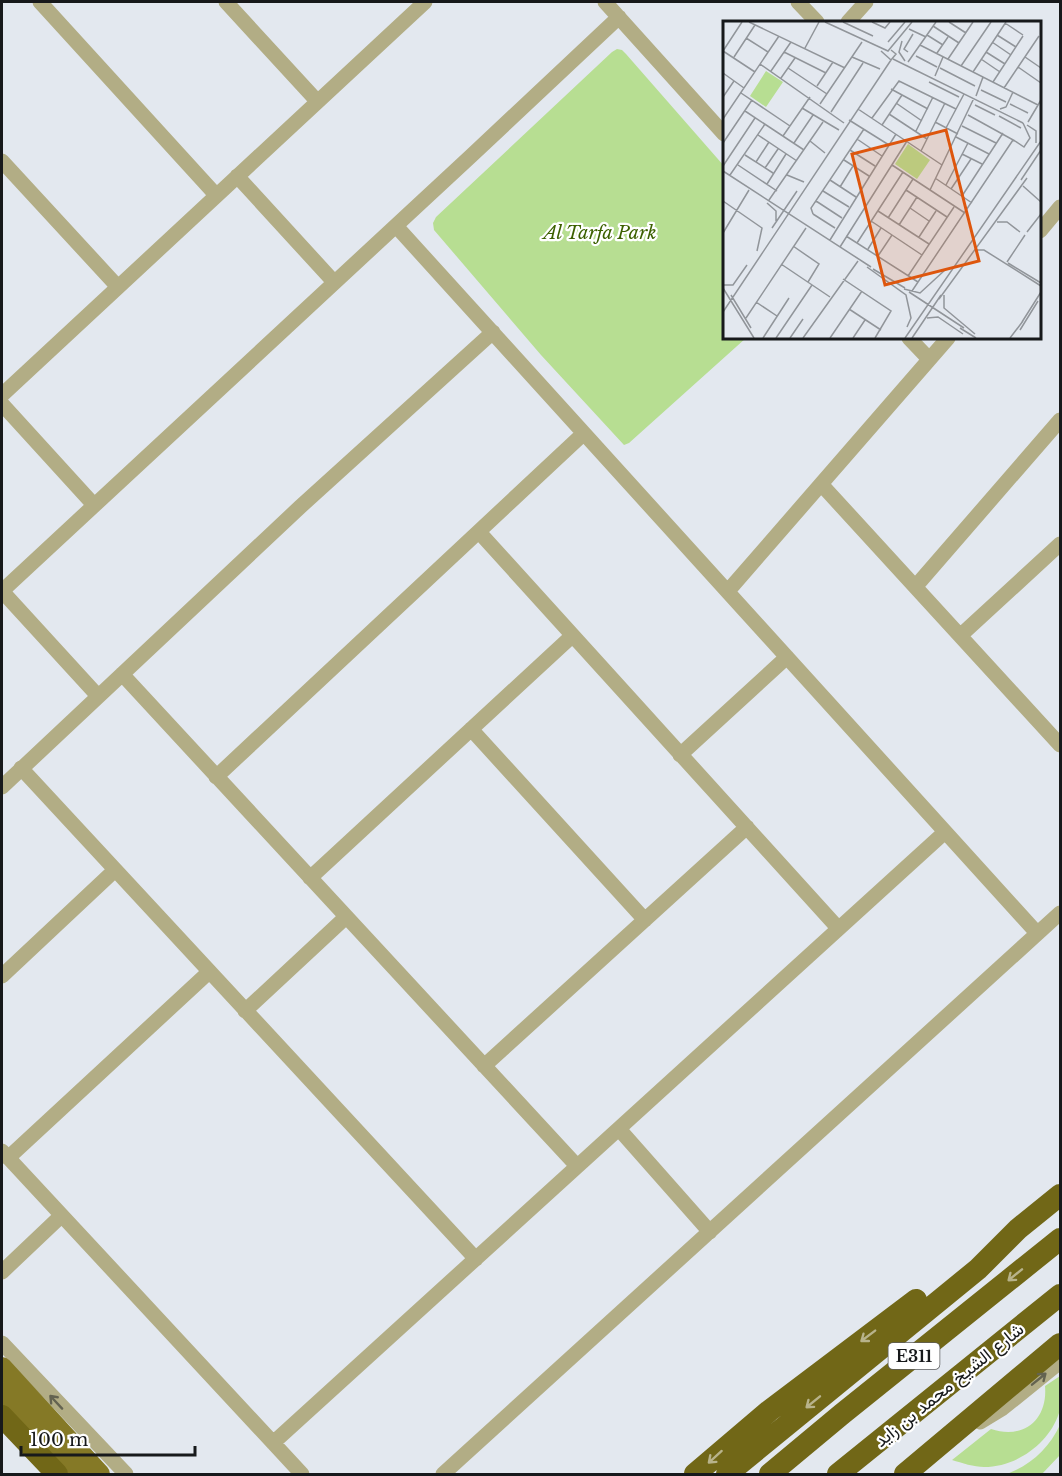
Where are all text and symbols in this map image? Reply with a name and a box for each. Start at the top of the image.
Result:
inset map [723,21,1041,339]
park label: Al Tarfa Park [541,222,657,244]
one-way arrow [1007,1269,1023,1282]
street label: شارع الشيخ محمد بن زايد [870,1318,1029,1453]
one-way arrow [860,1329,876,1342]
road number: E311 [888,1343,940,1369]
one-way arrow [1031,1372,1047,1385]
one-way arrow [49,1394,64,1409]
one-way arrow [805,1396,821,1409]
scale bar [21,1419,195,1457]
text: 100 m [30,1429,88,1451]
one-way arrow [708,1450,723,1464]

